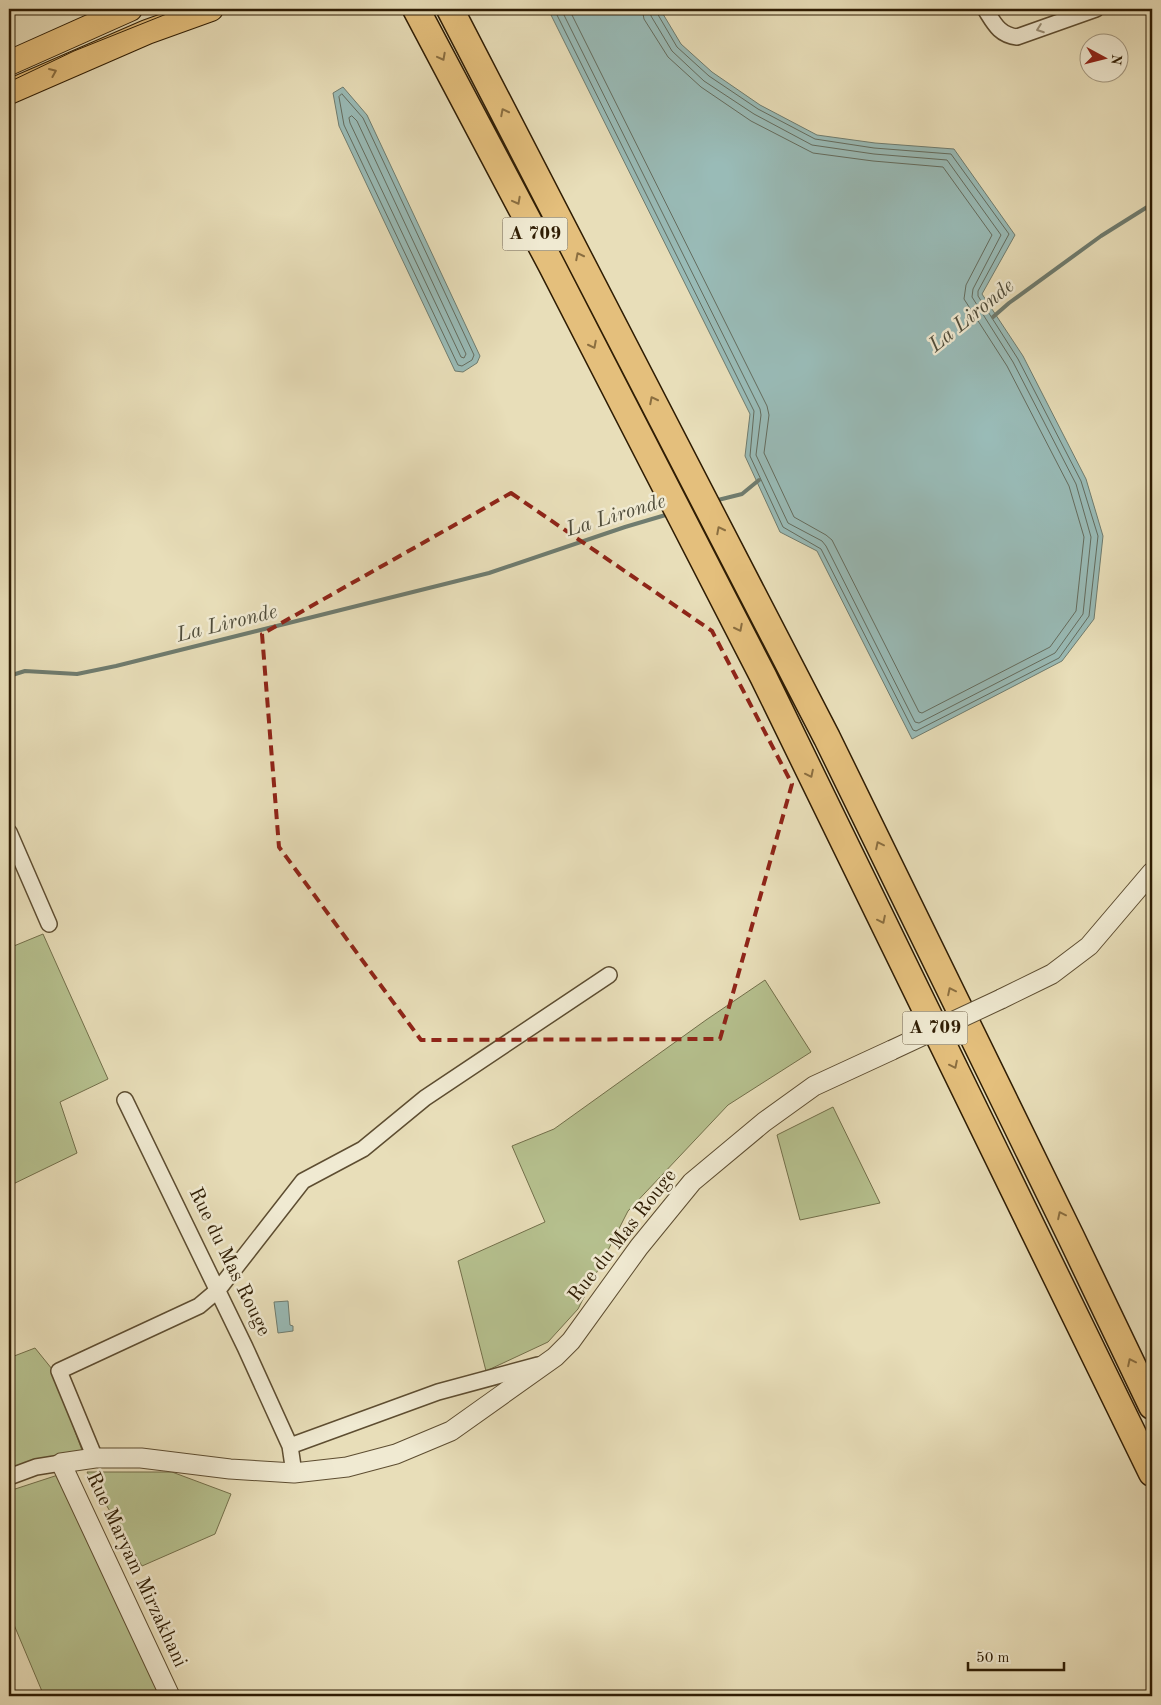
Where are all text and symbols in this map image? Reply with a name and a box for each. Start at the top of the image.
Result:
one-way arrow [1036,23,1045,33]
north arrow [1078,32,1128,82]
one-way arrow [436,52,446,61]
text: N [1108,53,1124,66]
one-way arrow [48,67,57,78]
one-way arrow [500,108,510,117]
one-way arrow [511,196,521,205]
road number: A 709 [502,218,568,250]
one-way arrow [575,252,585,261]
water label: La Lironde [925,275,1019,357]
one-way arrow [587,340,597,349]
one-way arrow [649,397,659,406]
water label: La Lironde [563,491,668,541]
one-way arrow [716,526,726,535]
water label: La Lironde [173,601,280,647]
one-way arrow [733,623,743,632]
one-way arrow [804,769,814,778]
one-way arrow [876,841,886,850]
one-way arrow [876,914,886,923]
one-way arrow [947,987,957,996]
road number: A 709 [902,1011,968,1044]
one-way arrow [948,1060,958,1069]
street label: Rue du Mas Rouge [565,1166,681,1306]
street label: Rue du Mas Rouge [184,1185,274,1339]
one-way arrow [1057,1211,1067,1220]
one-way arrow [1127,1358,1137,1367]
street label: Rue Maryam Mirzakhani [82,1470,190,1670]
scale bar [968,1640,1065,1672]
text: 50 m [976,1651,1010,1666]

